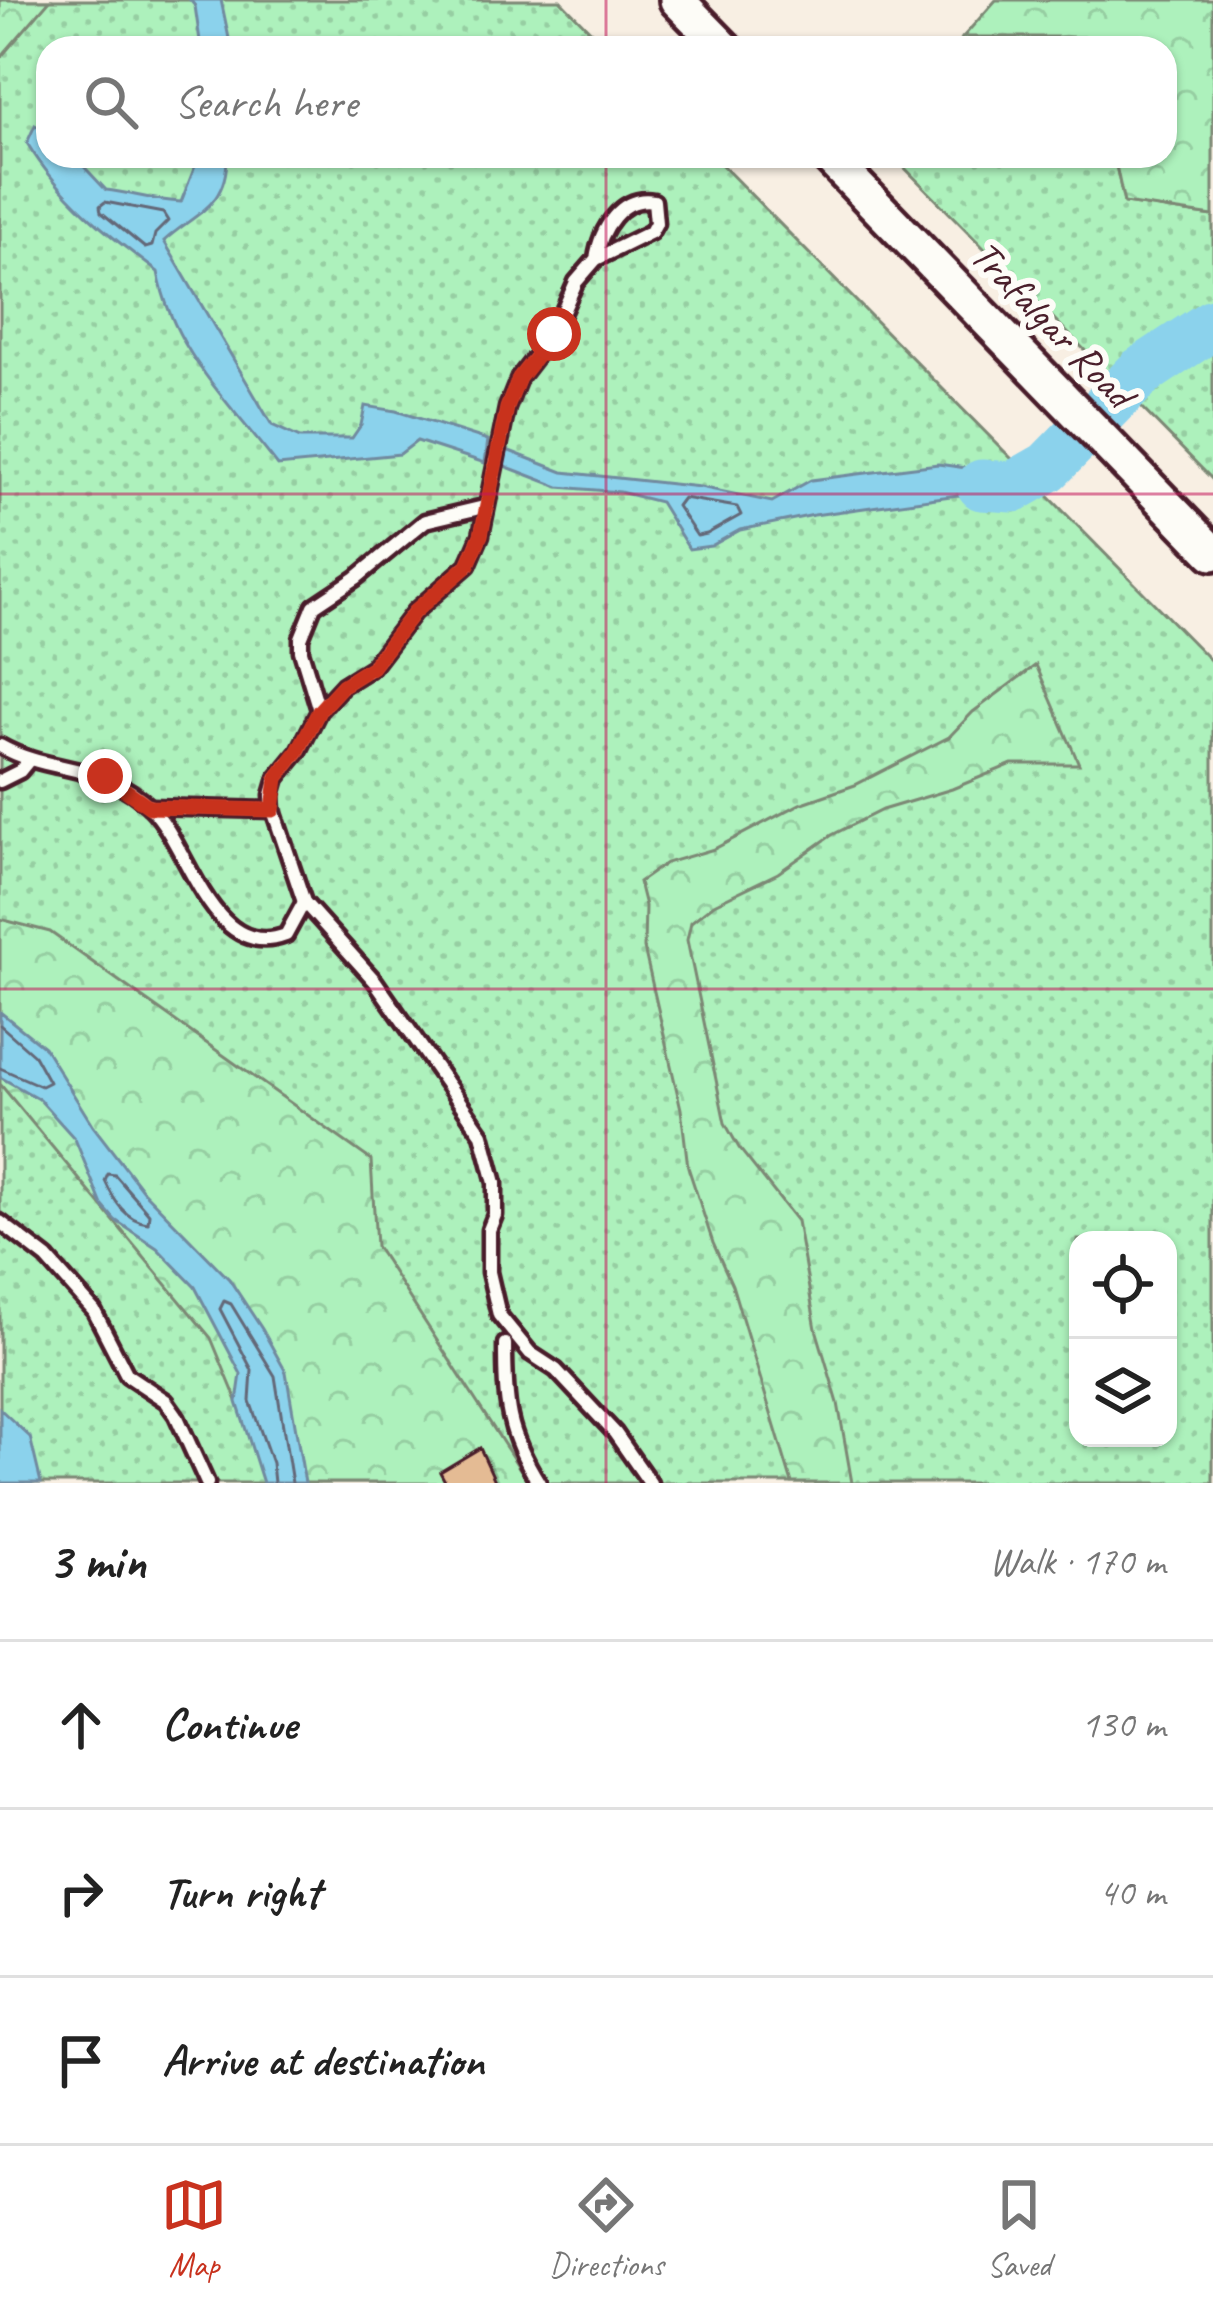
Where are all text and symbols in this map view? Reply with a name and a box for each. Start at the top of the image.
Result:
search box [36,36,1177,168]
icon: search [78,69,144,135]
text: Search here [174,74,357,131]
street label: Trafalgar Road [959,229,1149,423]
route start [527,307,581,361]
route end [78,749,132,803]
map controls [1069,1231,1177,1447]
button: locate [1069,1231,1177,1339]
button: layers [1069,1339,1177,1447]
text: 3 min [48,1529,146,1593]
text: Walk · 170 m [989,1537,1165,1586]
icon: ahead [48,1692,114,1758]
text: Continue [162,1696,296,1753]
text: 130 m [1081,1700,1165,1749]
icon: right [48,1860,114,1926]
text: Turn right [162,1864,320,1921]
text: 40 m [1099,1868,1165,1917]
icon: arrive [48,2028,114,2094]
text: Arrive at destination [162,2032,484,2089]
tab: Map [161,2172,227,2286]
tab: Directions [549,2172,664,2286]
tab: Saved [986,2172,1052,2286]

